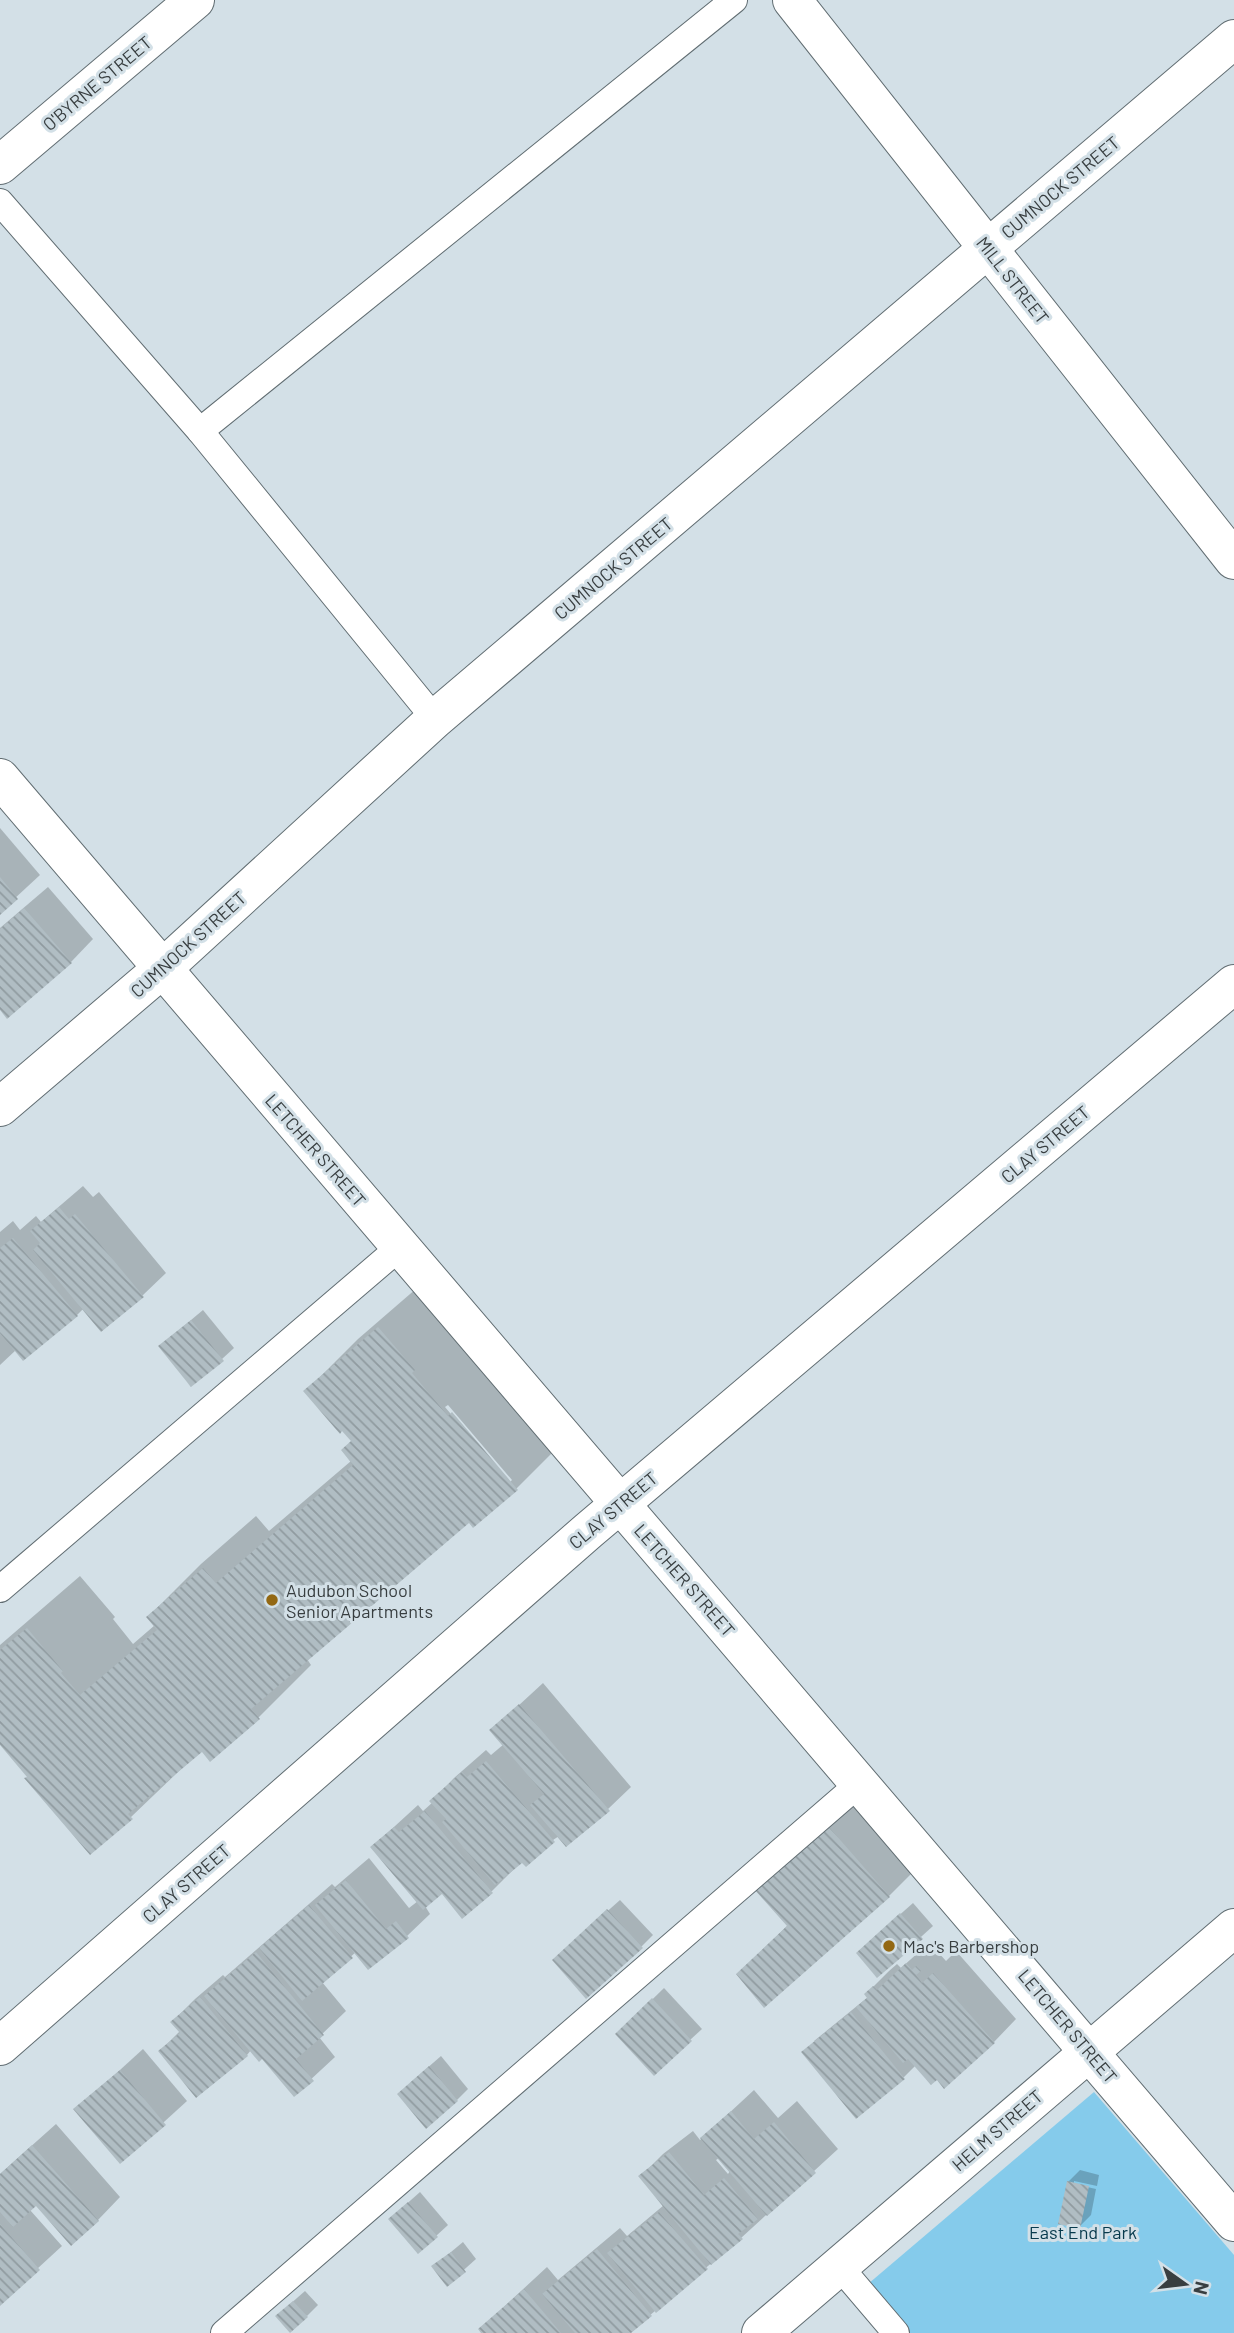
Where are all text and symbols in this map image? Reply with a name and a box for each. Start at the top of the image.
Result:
street label: O'BYRNE STREET [38,31,156,135]
street label: CUMNOCK STREET [996,131,1124,243]
street label: MILL STREET [972,232,1054,328]
street label: CUMNOCK STREET [549,512,677,624]
street label: CUMNOCK STREET [126,886,250,1002]
street label: LETCHER STREET [261,1089,371,1211]
street label: CLAY STREET [996,1101,1094,1187]
street label: CLAY STREET [564,1467,662,1553]
street label: LETCHER STREET [630,1519,740,1641]
place label: Audubon School Senior Apartments [286,1579,433,1622]
marker: Audubon School Senior Apartments [264,1592,280,1608]
street label: CLAY STREET [138,1839,234,1927]
place label: Mac's Barbershop [903,1935,1039,1957]
marker: Mac's Barbershop [881,1938,897,1954]
street label: LETCHER STREET [1014,1964,1122,2088]
street label: HELM STREET [947,2085,1047,2175]
park label: East End Park [1029,2221,1137,2243]
north arrow [1150,2249,1220,2319]
text: N [1189,2279,1215,2297]

